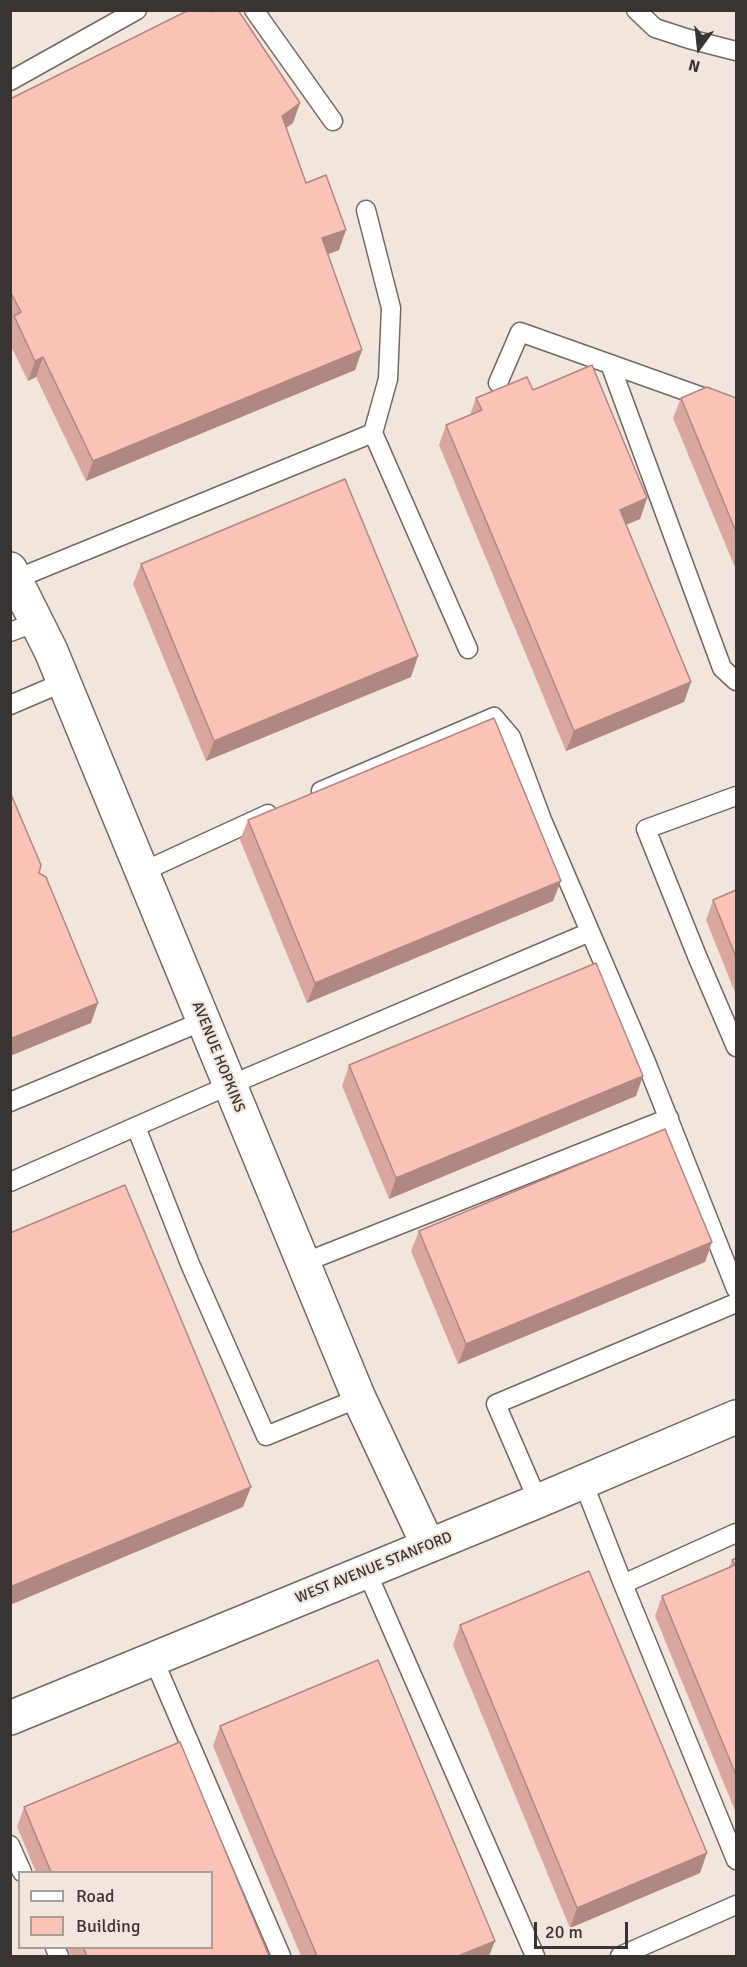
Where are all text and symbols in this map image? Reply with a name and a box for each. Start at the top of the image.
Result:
north arrow [669,18,729,78]
text: N [686,54,702,76]
street label: AVENUE HOPKINS [188,999,248,1115]
street label: WEST AVENUE STANFORD [293,1528,455,1608]
legend [18,1871,213,1949]
text: Road [76,1885,115,1907]
scale bar [537,1910,632,1948]
text: Building [76,1915,140,1937]
text: 20 m [545,1921,583,1943]

